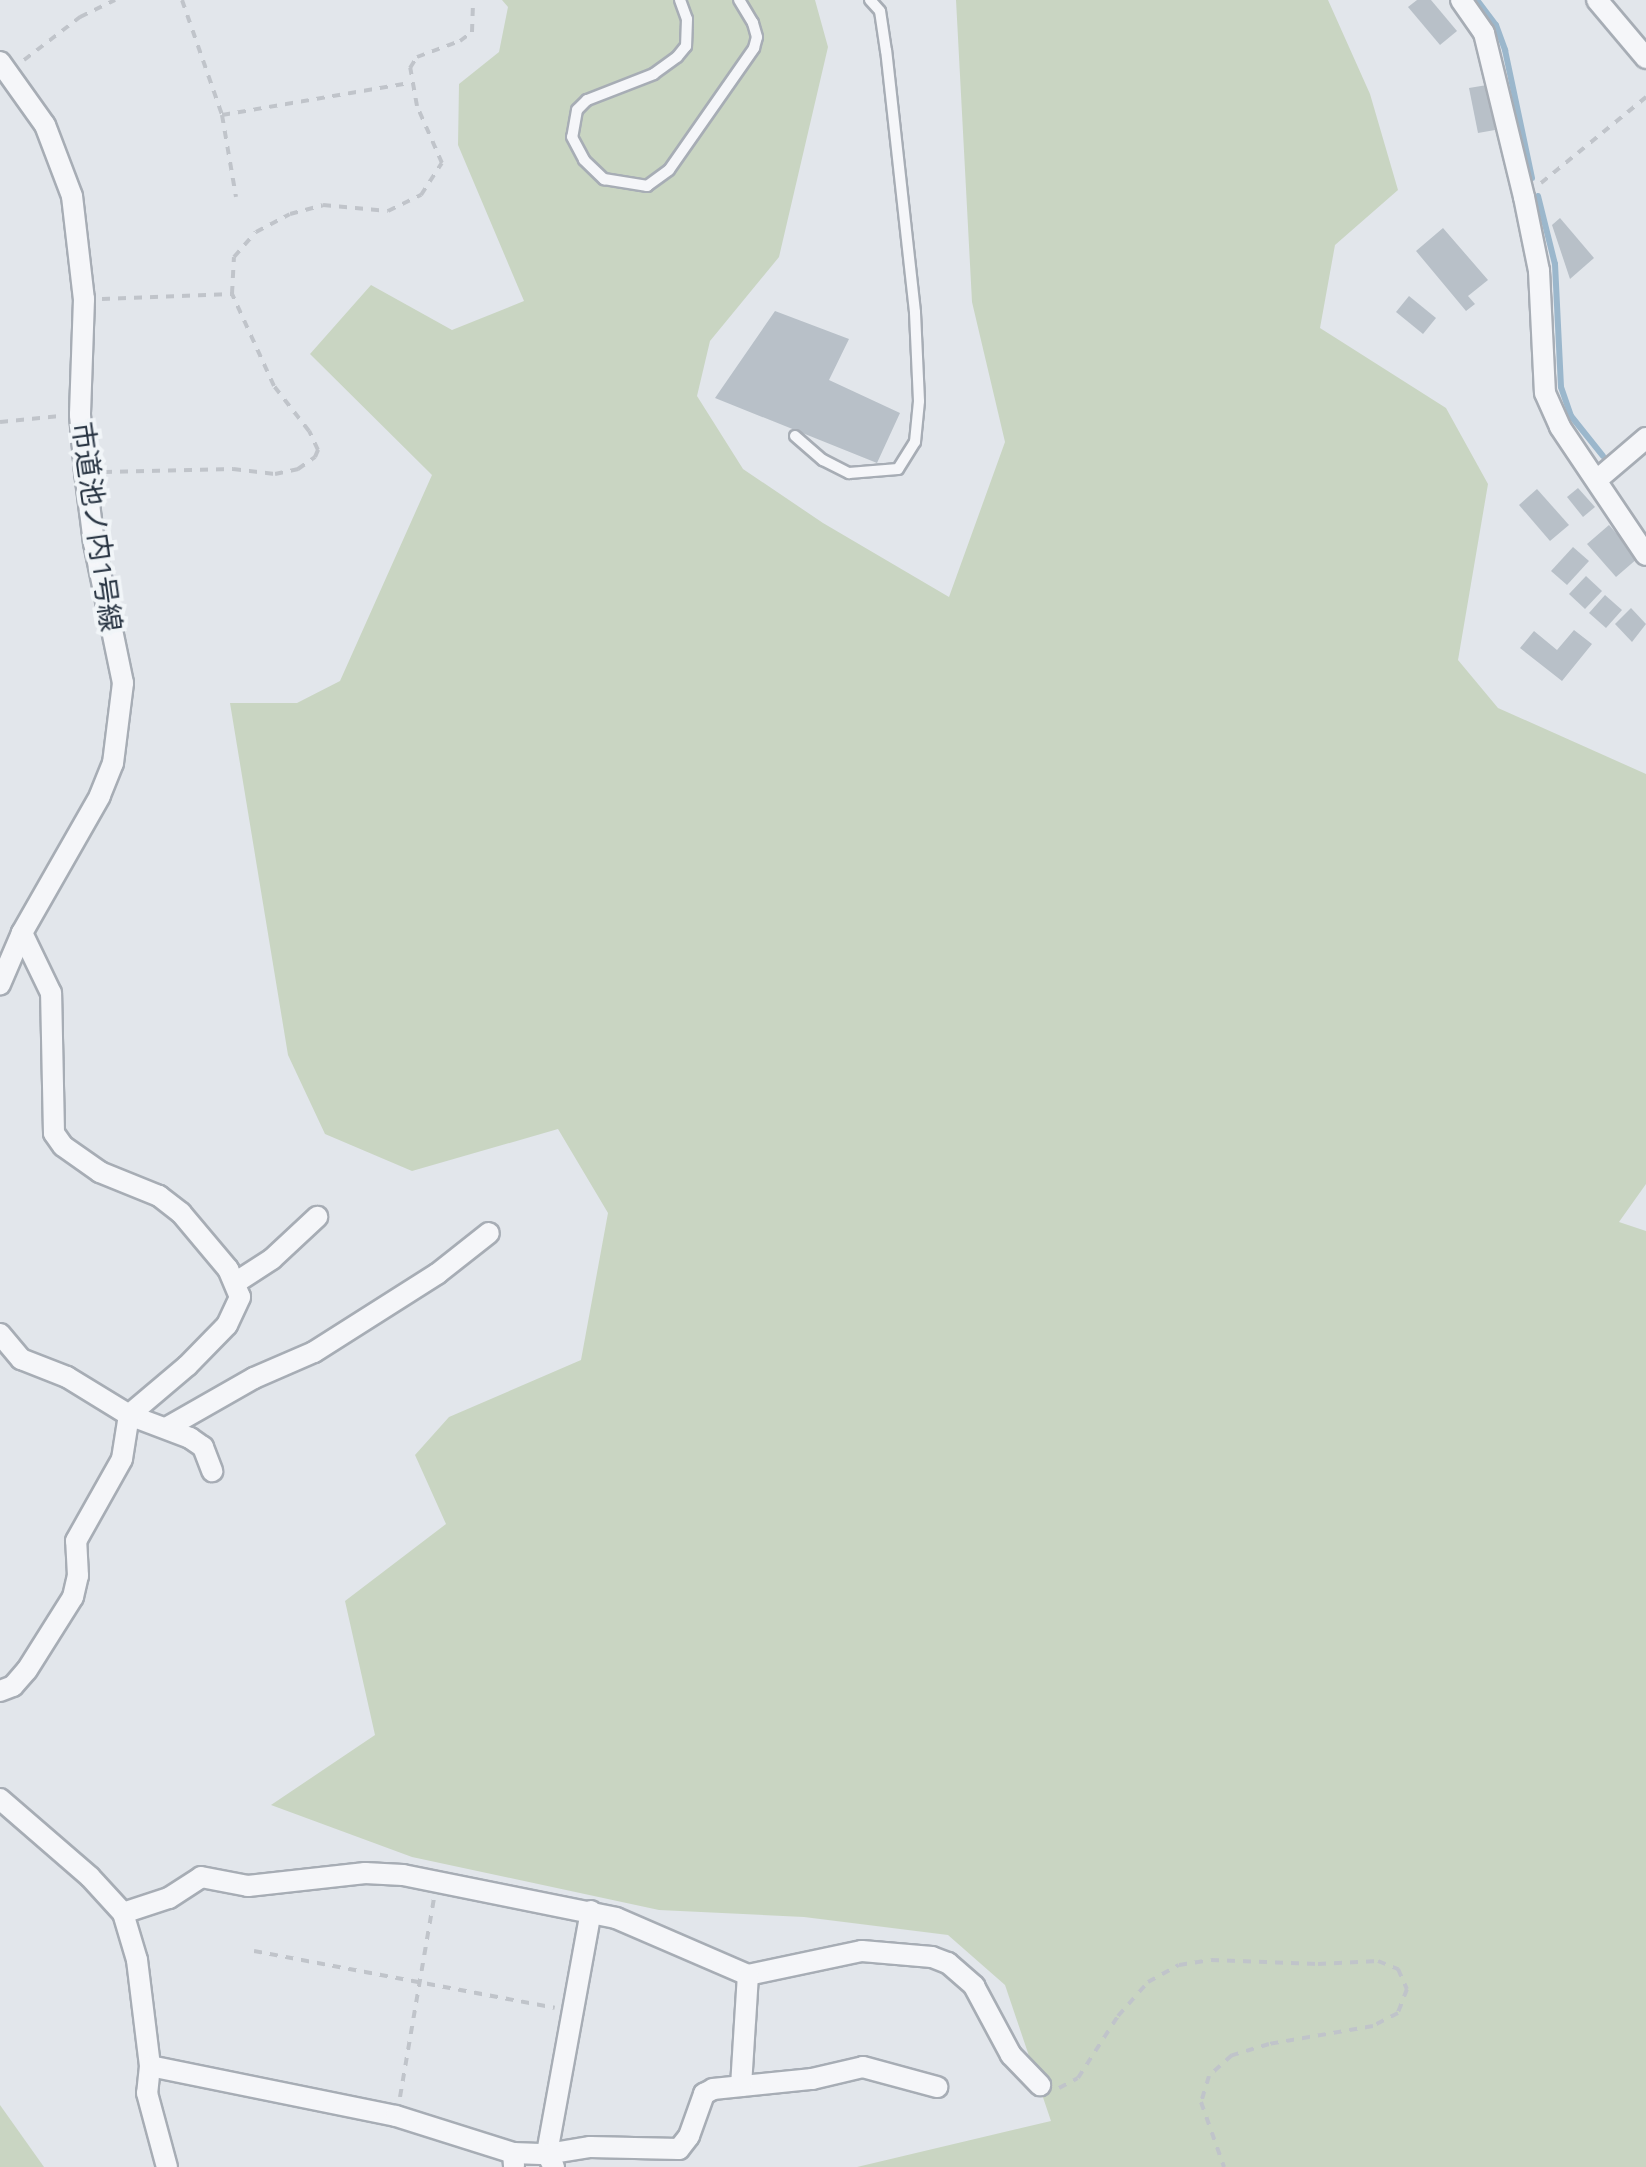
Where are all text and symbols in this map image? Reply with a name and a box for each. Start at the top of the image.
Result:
street label: 市道池ノ内1号線 [66,420,128,634]

